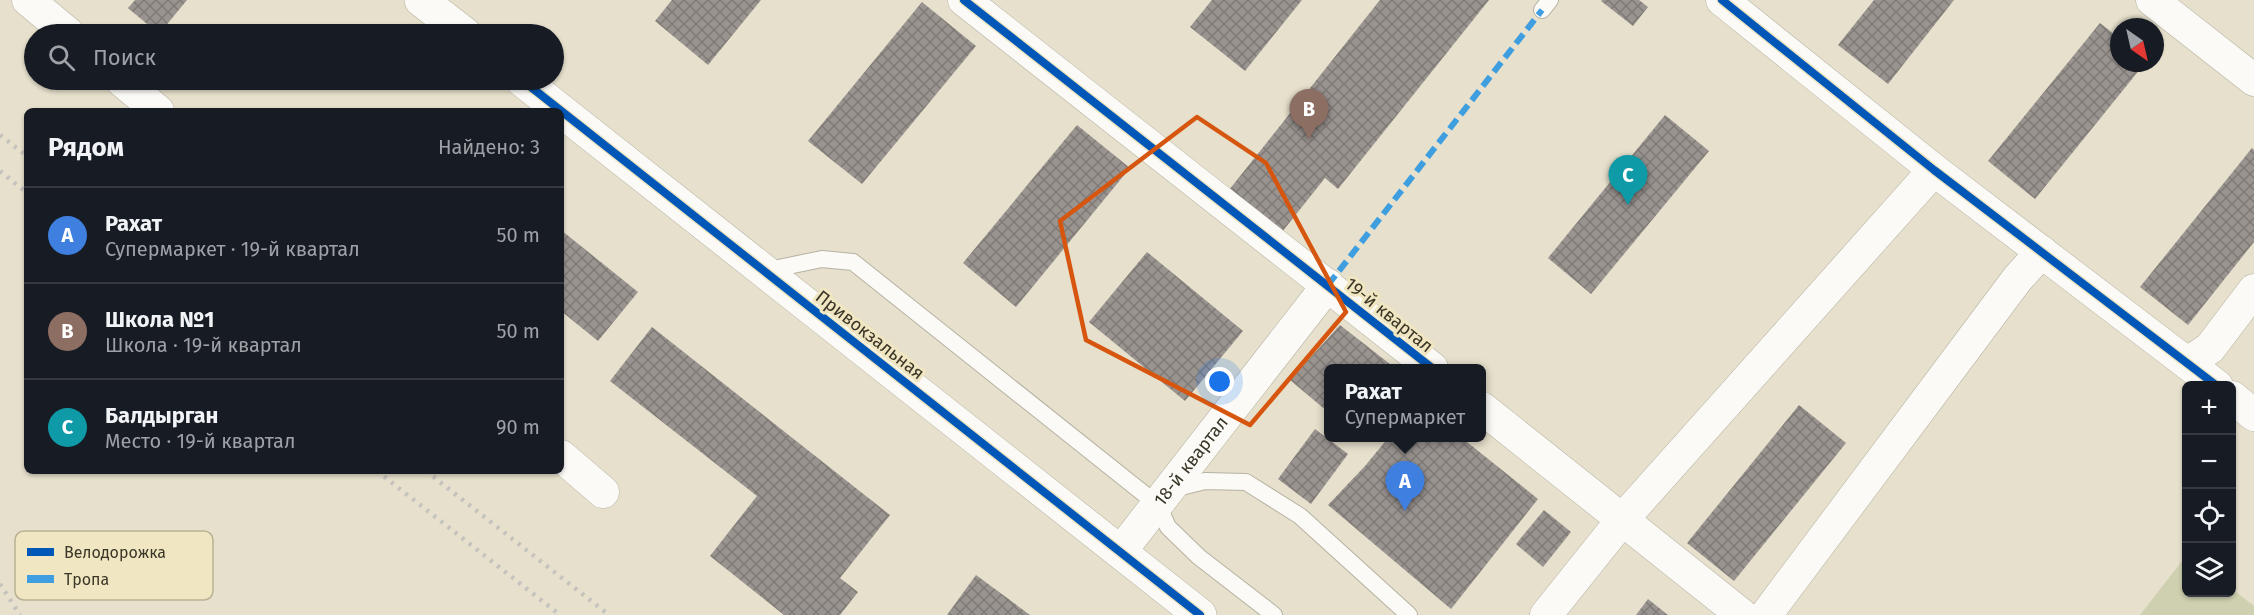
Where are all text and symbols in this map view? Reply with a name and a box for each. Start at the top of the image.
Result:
north arrow [2110,18,2164,72]
search box [24,24,564,90]
icon: search [45,41,78,74]
text: Поиск [93,44,156,71]
pin: B [1290,90,1328,139]
text: Рядом [48,132,124,163]
text: Найдено: 3 [438,135,540,159]
pin: C [1608,156,1648,205]
text: Рахат [105,210,162,237]
text: A [62,223,73,247]
text: 50 m [496,223,540,247]
text: Супермаркет · 19-й квартал [105,237,360,261]
street label: 19-й квартал [1341,273,1437,357]
street label: Привокзальная [811,286,929,384]
text: Школа №1 [105,306,214,333]
text: B [61,319,74,343]
text: 50 m [496,319,540,343]
text: Школа · 19-й квартал [105,333,302,357]
popup [1324,364,1486,442]
your location [1205,367,1234,396]
text: Рахат [1345,378,1402,405]
map controls [2182,381,2236,597]
button: + [2182,381,2236,435]
text: Балдырган [105,402,218,429]
text: Супермаркет [1345,405,1465,429]
street label: 18-й квартал [1149,412,1233,510]
text: C [62,415,73,439]
text: 90 m [496,415,540,439]
text: Место · 19-й квартал [105,429,295,453]
button: − [2182,435,2236,489]
pin: A [1386,462,1424,511]
button: locate [2182,489,2236,543]
legend [15,531,213,600]
text: Велодорожка [64,543,166,562]
button: layers [2182,543,2236,597]
text: Тропа [64,570,109,589]

